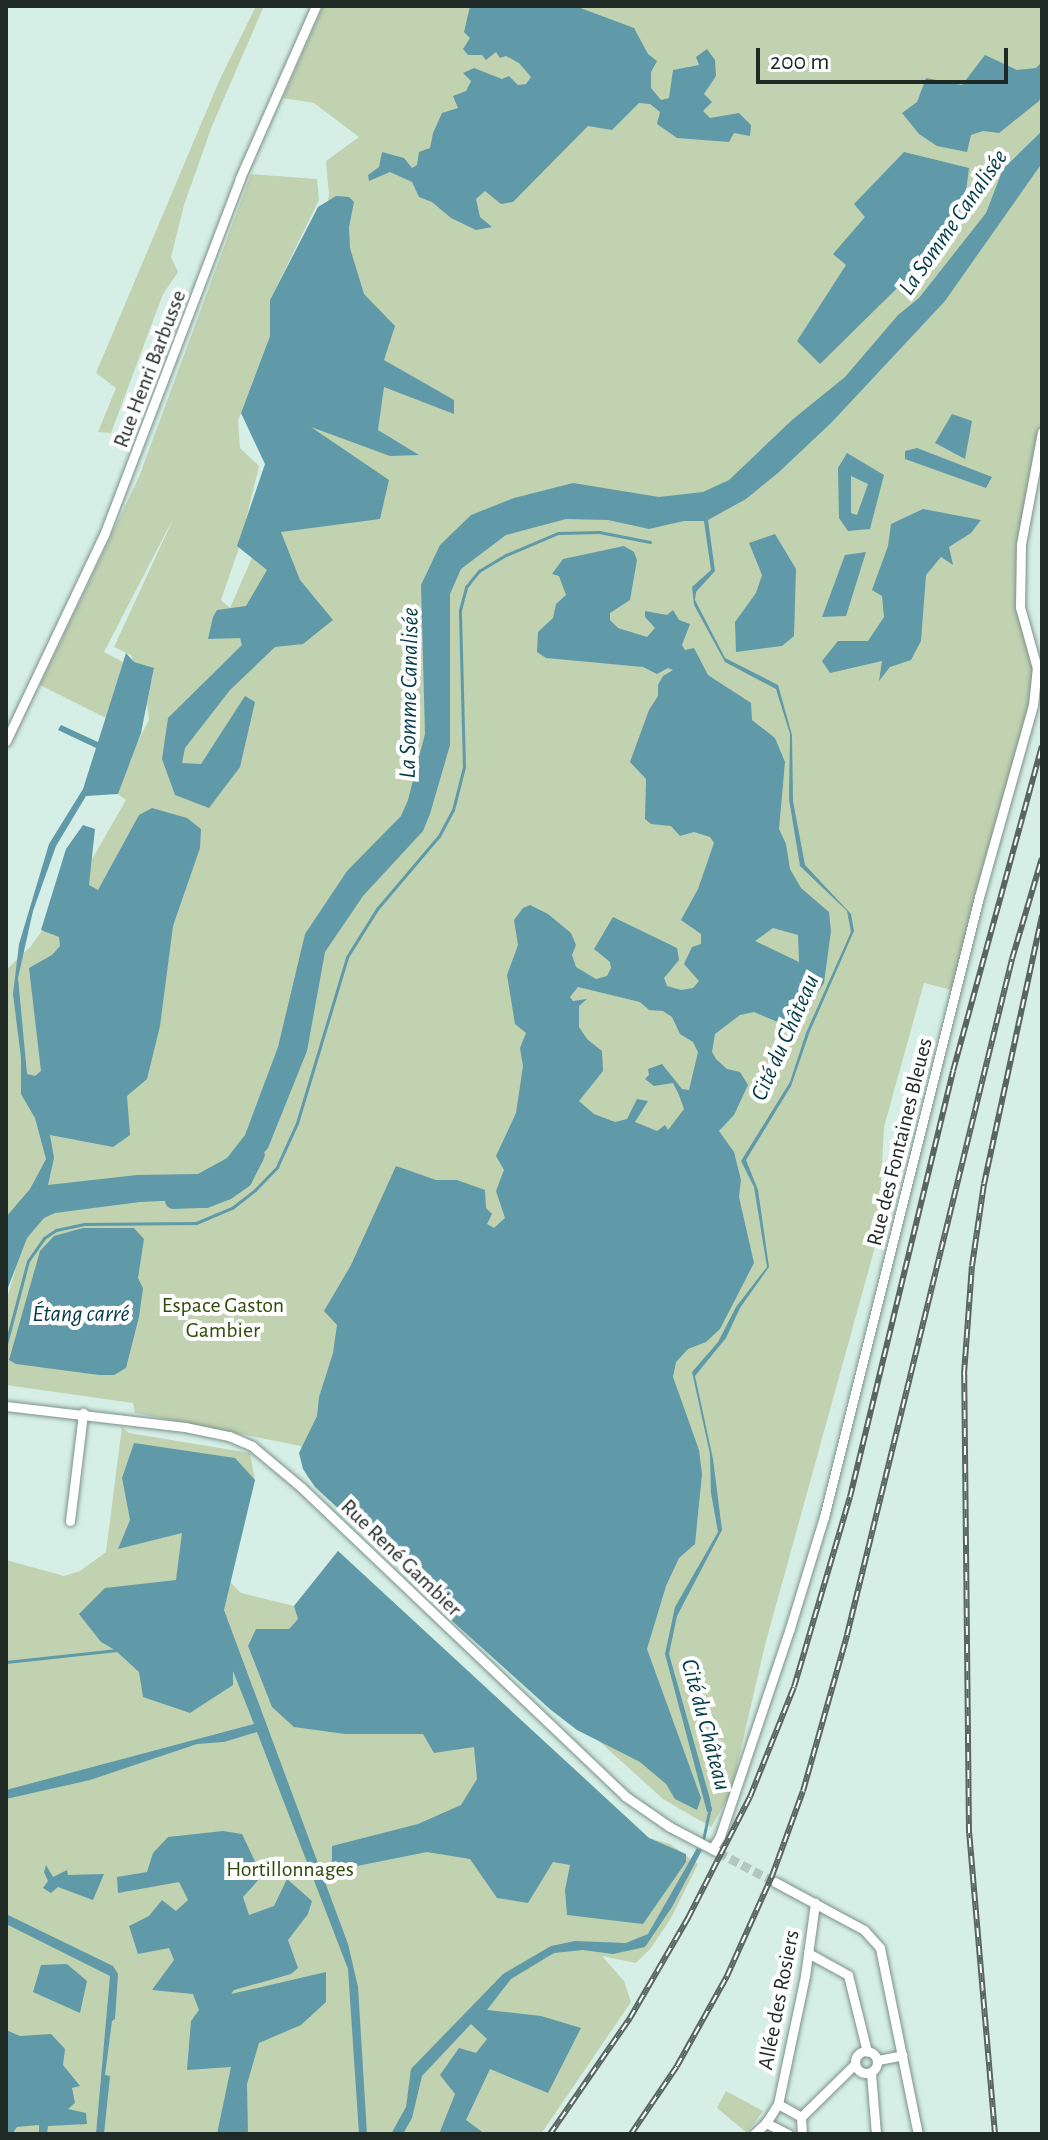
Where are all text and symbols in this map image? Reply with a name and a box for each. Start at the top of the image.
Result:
scale bar [760,32,1012,82]
text: 200 m [770,50,829,74]
water label: La Somme Canalisée [893,145,1015,301]
street label: Rue Henri Barbusse [108,287,192,451]
water label: La Somme Canalisée [394,607,426,779]
water label: Cité du Château [745,970,827,1106]
street label: Rue des Fontaines Bleues [861,1035,939,1249]
park label: Espace Gaston Gambier [162,1292,284,1344]
water label: Étang carré [32,1301,130,1329]
street label: Rue René Gambier [335,1494,467,1622]
water label: Cité du Château [674,1656,736,1794]
park label: Hortillonnages [226,1857,354,1883]
street label: Allée des Rosiers [753,1928,805,2072]

